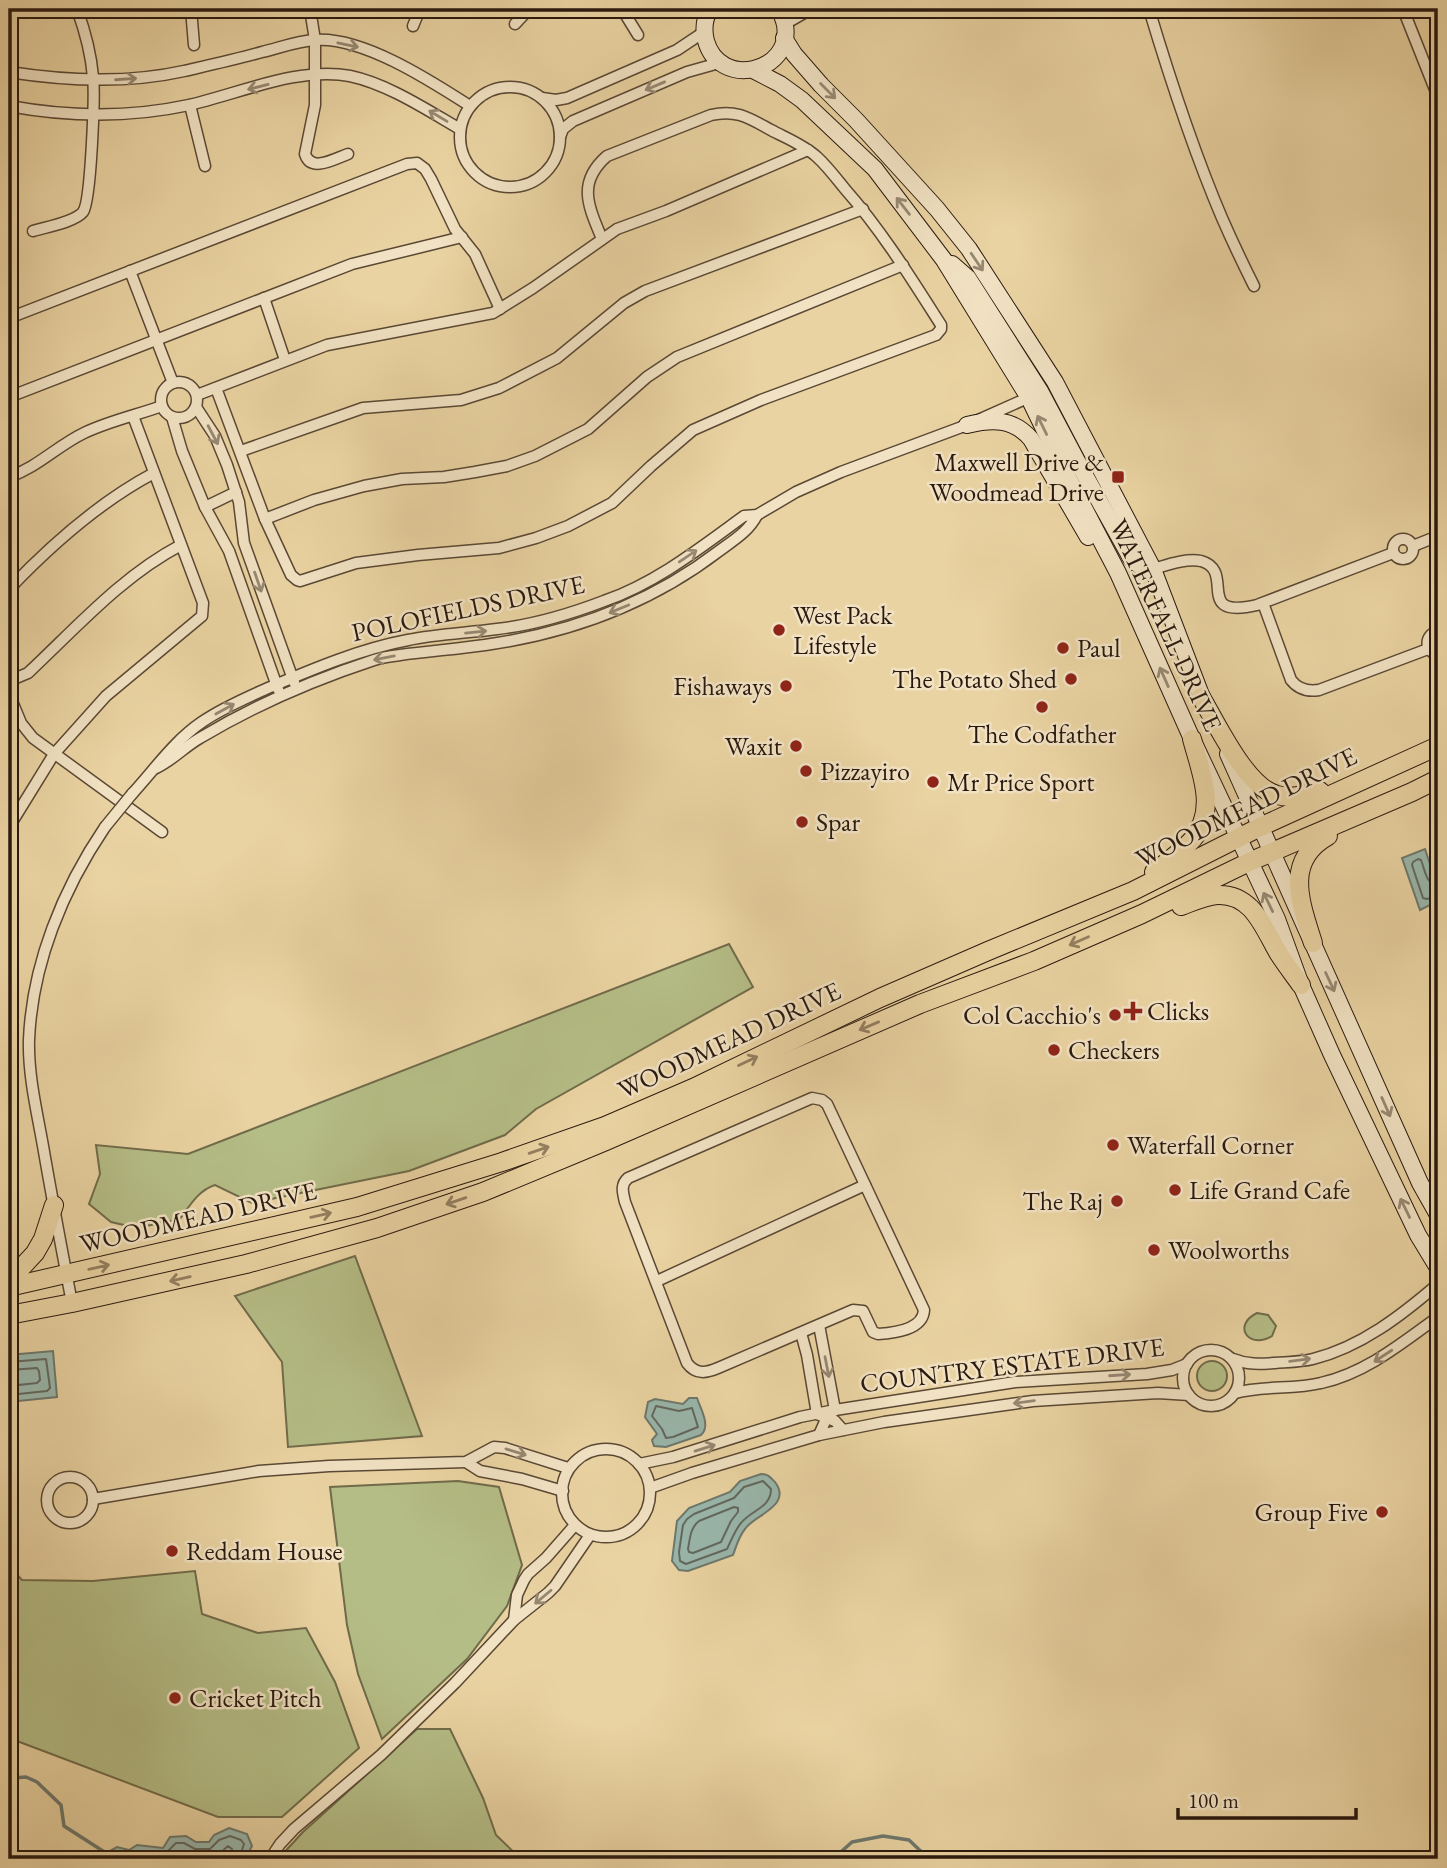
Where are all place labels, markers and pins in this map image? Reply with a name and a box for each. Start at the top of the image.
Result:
place label: Maxwell Drive & Woodmead Drive [929,445,1104,509]
marker: Maxwell Drive & Woodmead Drive [1110,469,1126,485]
place label: West Pack Lifestyle [793,598,893,662]
marker: West Pack Lifestyle [771,622,787,638]
place label: Paul [1077,631,1120,665]
marker: Paul [1055,640,1071,656]
place label: The Potato Shed [892,662,1058,696]
place label: Fishaways [673,669,772,703]
marker: The Potato Shed [1063,671,1079,687]
marker: Fishaways [778,678,794,694]
marker: The Codfather [1034,699,1050,715]
place label: The Codfather [967,717,1117,751]
place label: Waxit [725,729,782,763]
marker: Waxit [788,738,804,754]
place label: Pizzayiro [820,754,910,788]
marker: Pizzayiro [798,763,814,779]
place label: Mr Price Sport [947,765,1094,799]
marker: Mr Price Sport [925,774,941,790]
place label: Spar [816,805,860,839]
marker: Spar [794,814,810,830]
place label: Clicks [1147,994,1209,1028]
place label: Col Cacchio's [963,998,1101,1032]
marker: Clicks [1125,1003,1141,1019]
marker: Col Cacchio's [1107,1007,1123,1023]
place label: Checkers [1068,1033,1160,1067]
marker: Checkers [1046,1042,1062,1058]
place label: Waterfall Corner [1127,1128,1294,1162]
marker: Waterfall Corner [1105,1137,1121,1153]
place label: Life Grand Cafe [1189,1173,1350,1207]
marker: Life Grand Cafe [1167,1182,1183,1198]
place label: The Raj [1022,1184,1103,1218]
marker: The Raj [1109,1193,1125,1209]
place label: Woolworths [1168,1233,1289,1267]
marker: Woolworths [1146,1242,1162,1258]
place label: Group Five [1255,1495,1368,1529]
marker: Group Five [1374,1504,1390,1520]
place label: Reddam House [186,1534,343,1568]
marker: Reddam House [164,1543,180,1559]
place label: Cricket Pitch [189,1681,322,1715]
marker: Cricket Pitch [167,1690,183,1706]

